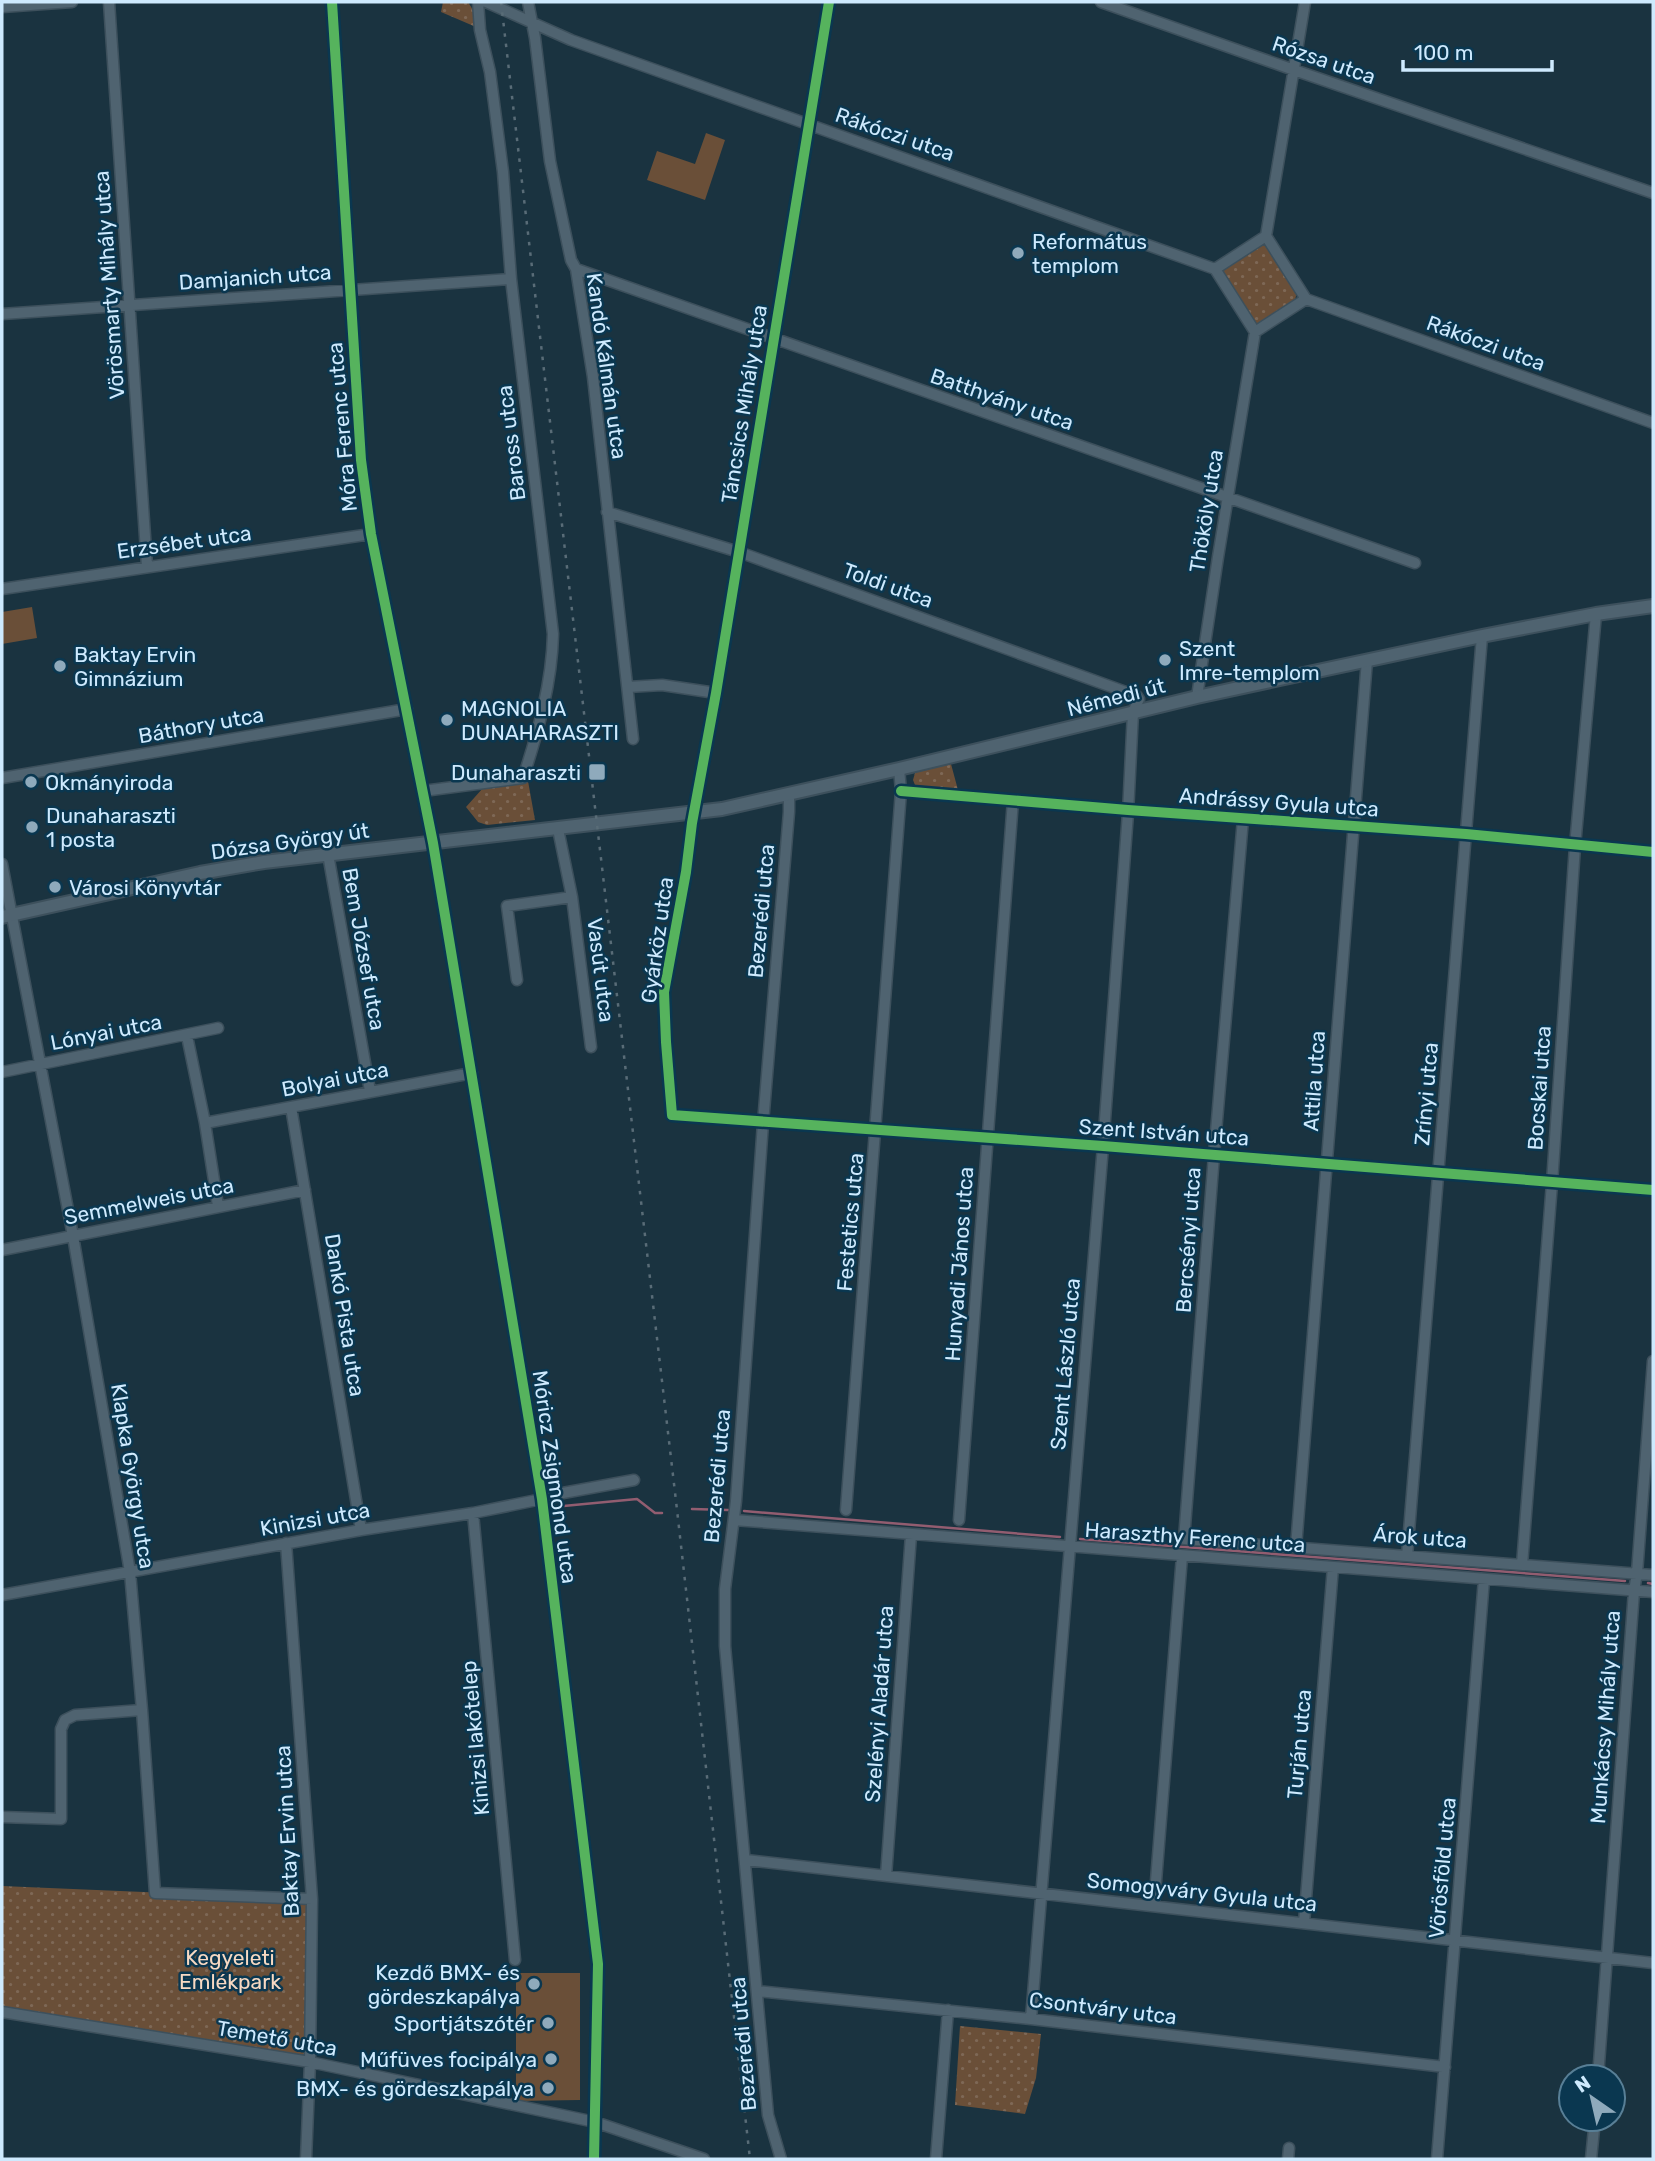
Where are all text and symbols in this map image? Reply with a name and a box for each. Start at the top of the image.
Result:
scale bar [1403,28,1552,72]
street label: Rózsa utca [1269,31,1379,89]
text: 100 m [1414,40,1473,65]
street label: Rákóczi utca [832,102,958,166]
street label: Vörösmarty Mihály utca [89,170,129,400]
place label: Református templom [1032,229,1147,278]
marker: Református templom [1010,245,1026,261]
street label: Damjanich utca [178,259,332,295]
street label: Kandó Kálmán utca [582,271,632,461]
street label: Táncsics Mihály utca [716,303,772,505]
street label: Rákóczi utca [1423,310,1549,376]
street label: Móra Ferenc utca [322,341,362,513]
street label: Batthyány utca [927,363,1077,435]
street label: Baross utca [492,384,530,502]
street label: Thököly utca [1184,448,1228,574]
street label: Erzsébet utca [115,520,253,564]
street label: Toldi utca [840,557,936,613]
place label: Szent Imre-templom [1179,636,1320,685]
place label: Baktay Ervin Gimnázium [74,642,196,691]
marker: Szent Imre-templom [1157,652,1173,668]
marker: Baktay Ervin Gimnázium [52,658,68,674]
street label: Némedi út [1064,673,1168,721]
place label: MAGNOLIA DUNAHARASZTI [461,696,619,745]
street label: Báthory utca [136,702,266,748]
marker: MAGNOLIA DUNAHARASZTI [439,712,455,728]
place label: Dunaharaszti [451,760,581,785]
marker: Dunaharaszti [587,762,607,782]
place label: Okmányiroda [45,770,173,795]
marker: Okmányiroda [23,774,39,790]
street label: Andrássy Gyula utca [1178,783,1380,821]
place label: Dunaharaszti 1 posta [46,803,176,852]
street label: Dózsa György út [209,818,371,864]
marker: Dunaharaszti 1 posta [24,819,40,835]
street label: Bezerédi utca [743,843,779,979]
street label: Bem József utca [337,866,391,1032]
place label: Városi Könyvtár [69,875,221,900]
street label: Gyárköz utca [636,875,678,1005]
marker: Városi Könyvtár [47,879,63,895]
street label: Vasút utca [582,916,620,1024]
street label: Lónyai utca [48,1009,164,1055]
street label: Bocskai utca [1522,1025,1556,1151]
street label: Attila utca [1298,1030,1330,1132]
street label: Zrínyi utca [1409,1041,1443,1147]
street label: Bolyai utca [279,1056,391,1102]
street label: Szent István utca [1078,1114,1250,1150]
street label: Festetics utca [831,1152,869,1292]
street label: Hunyadi János utca [940,1166,978,1362]
street label: Bercsényi utca [1170,1166,1206,1314]
street label: Semmelweis utca [62,1172,236,1230]
street label: Dankó Pista utca [320,1232,370,1398]
street label: Szent László utca [1045,1277,1085,1451]
street label: Móricz Zsigmond utca [528,1369,582,1585]
street label: Klapka György utca [106,1382,160,1570]
street label: Bezerédi utca [699,1408,735,1544]
street label: Kinizsi utca [258,1497,372,1541]
street label: Haraszthy Ferenc utca [1084,1517,1306,1557]
street label: Árok utca [1372,1521,1468,1553]
street label: Szelényi Aladár utca [860,1605,898,1803]
street label: Munkácsy Mihály utca [1585,1609,1625,1825]
street label: Kinizsi lakótelep [456,1659,494,1817]
street label: Turján utca [1282,1688,1316,1800]
street label: Baktay Ervin utca [270,1745,304,1917]
street label: Vörösföld utca [1423,1796,1461,1940]
street label: Somogyváry Gyula utca [1086,1867,1318,1917]
park label: Kegyeleti Emlékpark [179,1945,281,1994]
place label: Kezdő BMX- és gördeszkapálya [368,1960,520,2009]
marker: Kezdő BMX- és gördeszkapálya [526,1976,542,1992]
street label: Bezerédi utca [725,1976,761,2112]
street label: Csontváry utca [1028,1987,1178,2029]
place label: Sportjátszótér [394,2011,534,2036]
street label: Temető utca [215,2015,339,2061]
marker: Sportjátszótér [540,2015,556,2031]
place label: Műfüves focipálya [360,2047,537,2072]
marker: Műfüves focipálya [543,2051,559,2067]
north arrow [1557,2063,1627,2133]
text: N [1571,2071,1595,2098]
place label: BMX- és gördeszkapálya [296,2076,534,2101]
marker: BMX- és gördeszkapálya [540,2080,556,2096]

